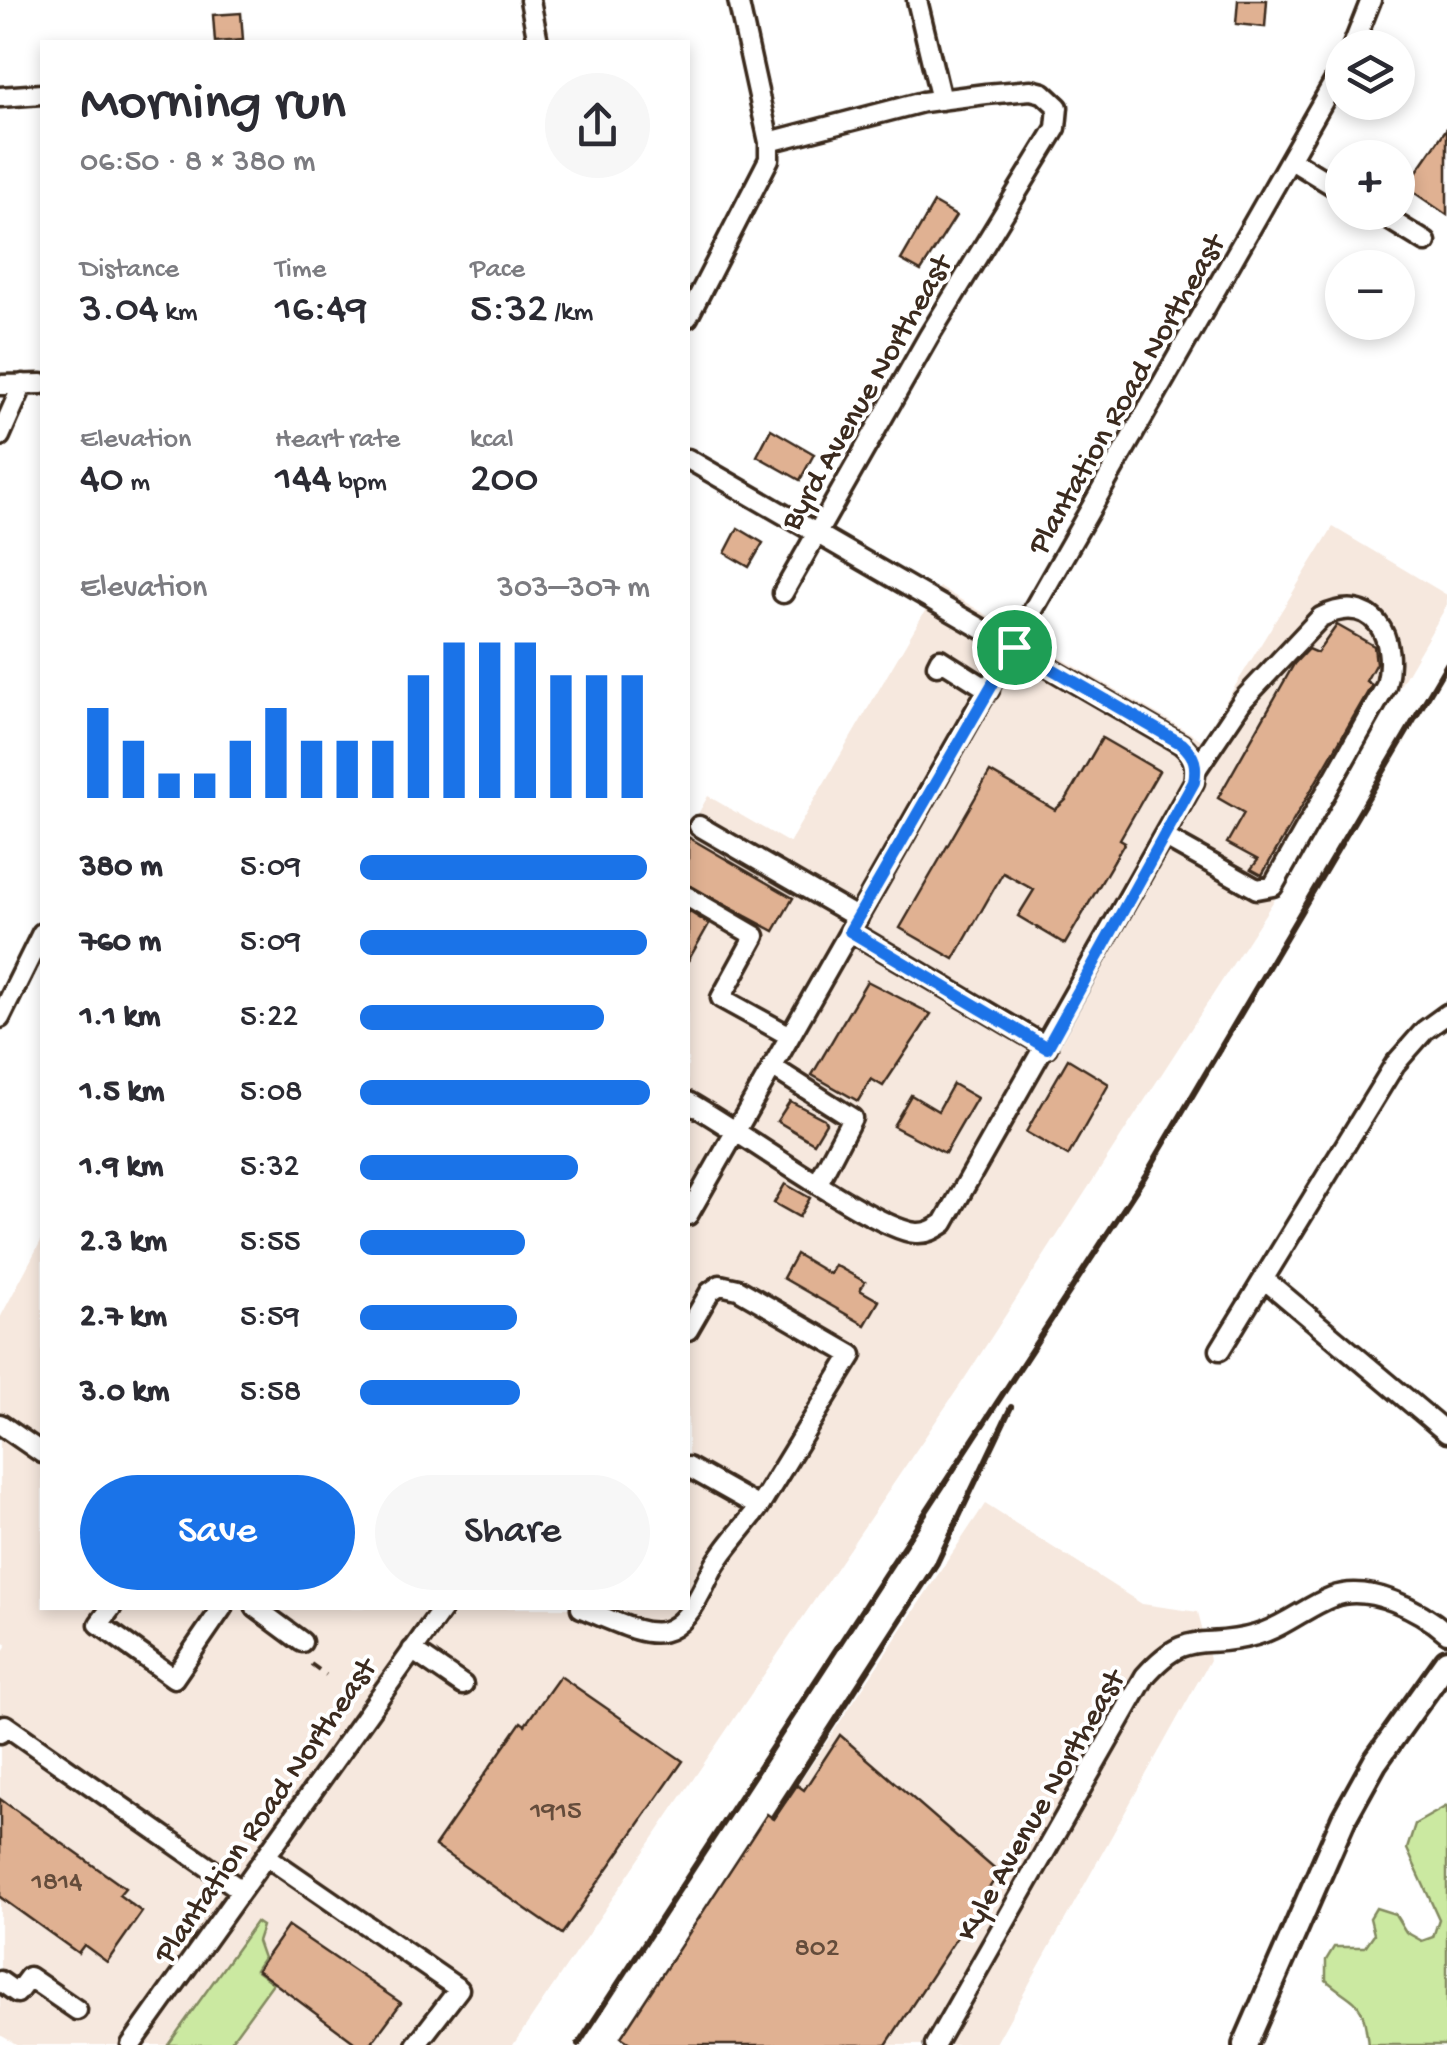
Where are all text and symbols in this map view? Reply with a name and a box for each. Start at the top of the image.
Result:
map controls [1325,30,1415,340]
button: layers [1325,30,1415,120]
button: share [545,73,650,178]
text: Morning run [80,74,346,138]
button: + [1325,140,1415,230]
text: 06:50 · 8 × 380 m [80,144,315,182]
street label: Plantation Road Northeast [1020,226,1237,563]
street label: Byrd Avenue Northeast [773,246,964,539]
button: − [1325,250,1415,340]
text: Distance [80,254,179,287]
text: Time [275,254,326,287]
text: Pace [470,254,525,287]
text: 3.04 [80,287,159,336]
text: 16:49 [275,287,367,336]
text: 5:32 [470,287,548,336]
text: km [159,297,198,330]
text: /km [548,297,593,330]
text: Elevation [80,424,191,457]
text: Heart rate [275,424,400,457]
text: kcal [470,424,514,457]
text: 40 [80,457,124,506]
text: 144 [275,457,332,506]
text: 200 [470,457,538,506]
text: m [124,467,150,500]
text: bpm [332,467,387,500]
text: Elevation [80,570,207,608]
text: 303–307 m [497,570,650,608]
pin [972,605,1057,690]
icon: arrive [987,620,1042,675]
text: 380 m [80,849,163,887]
text: 5:09 [240,849,301,887]
text: 760 m [80,924,161,962]
text: 5:09 [240,924,301,962]
text: 1.1 km [80,999,160,1037]
text: 5:22 [240,999,298,1037]
text: 1.5 km [80,1074,164,1112]
text: 5:08 [240,1074,303,1112]
text: 1.9 km [80,1149,164,1187]
text: 5:32 [240,1149,299,1187]
text: 2.3 km [80,1224,167,1262]
text: 5:55 [240,1224,301,1262]
text: 2.7 km [80,1299,167,1337]
text: 5:59 [240,1299,300,1337]
text: 3.0 km [80,1374,169,1412]
text: 5:58 [240,1374,301,1412]
button: Save [80,1475,355,1590]
button: Share [375,1475,650,1590]
street label: Plantation Road Northeast [147,1650,389,1972]
street label: Kyle Avenue Northeast [949,1662,1137,1949]
house number: 1915 [529,1796,582,1829]
house number: 1814 [30,1867,83,1900]
house number: 802 [795,1933,840,1966]

